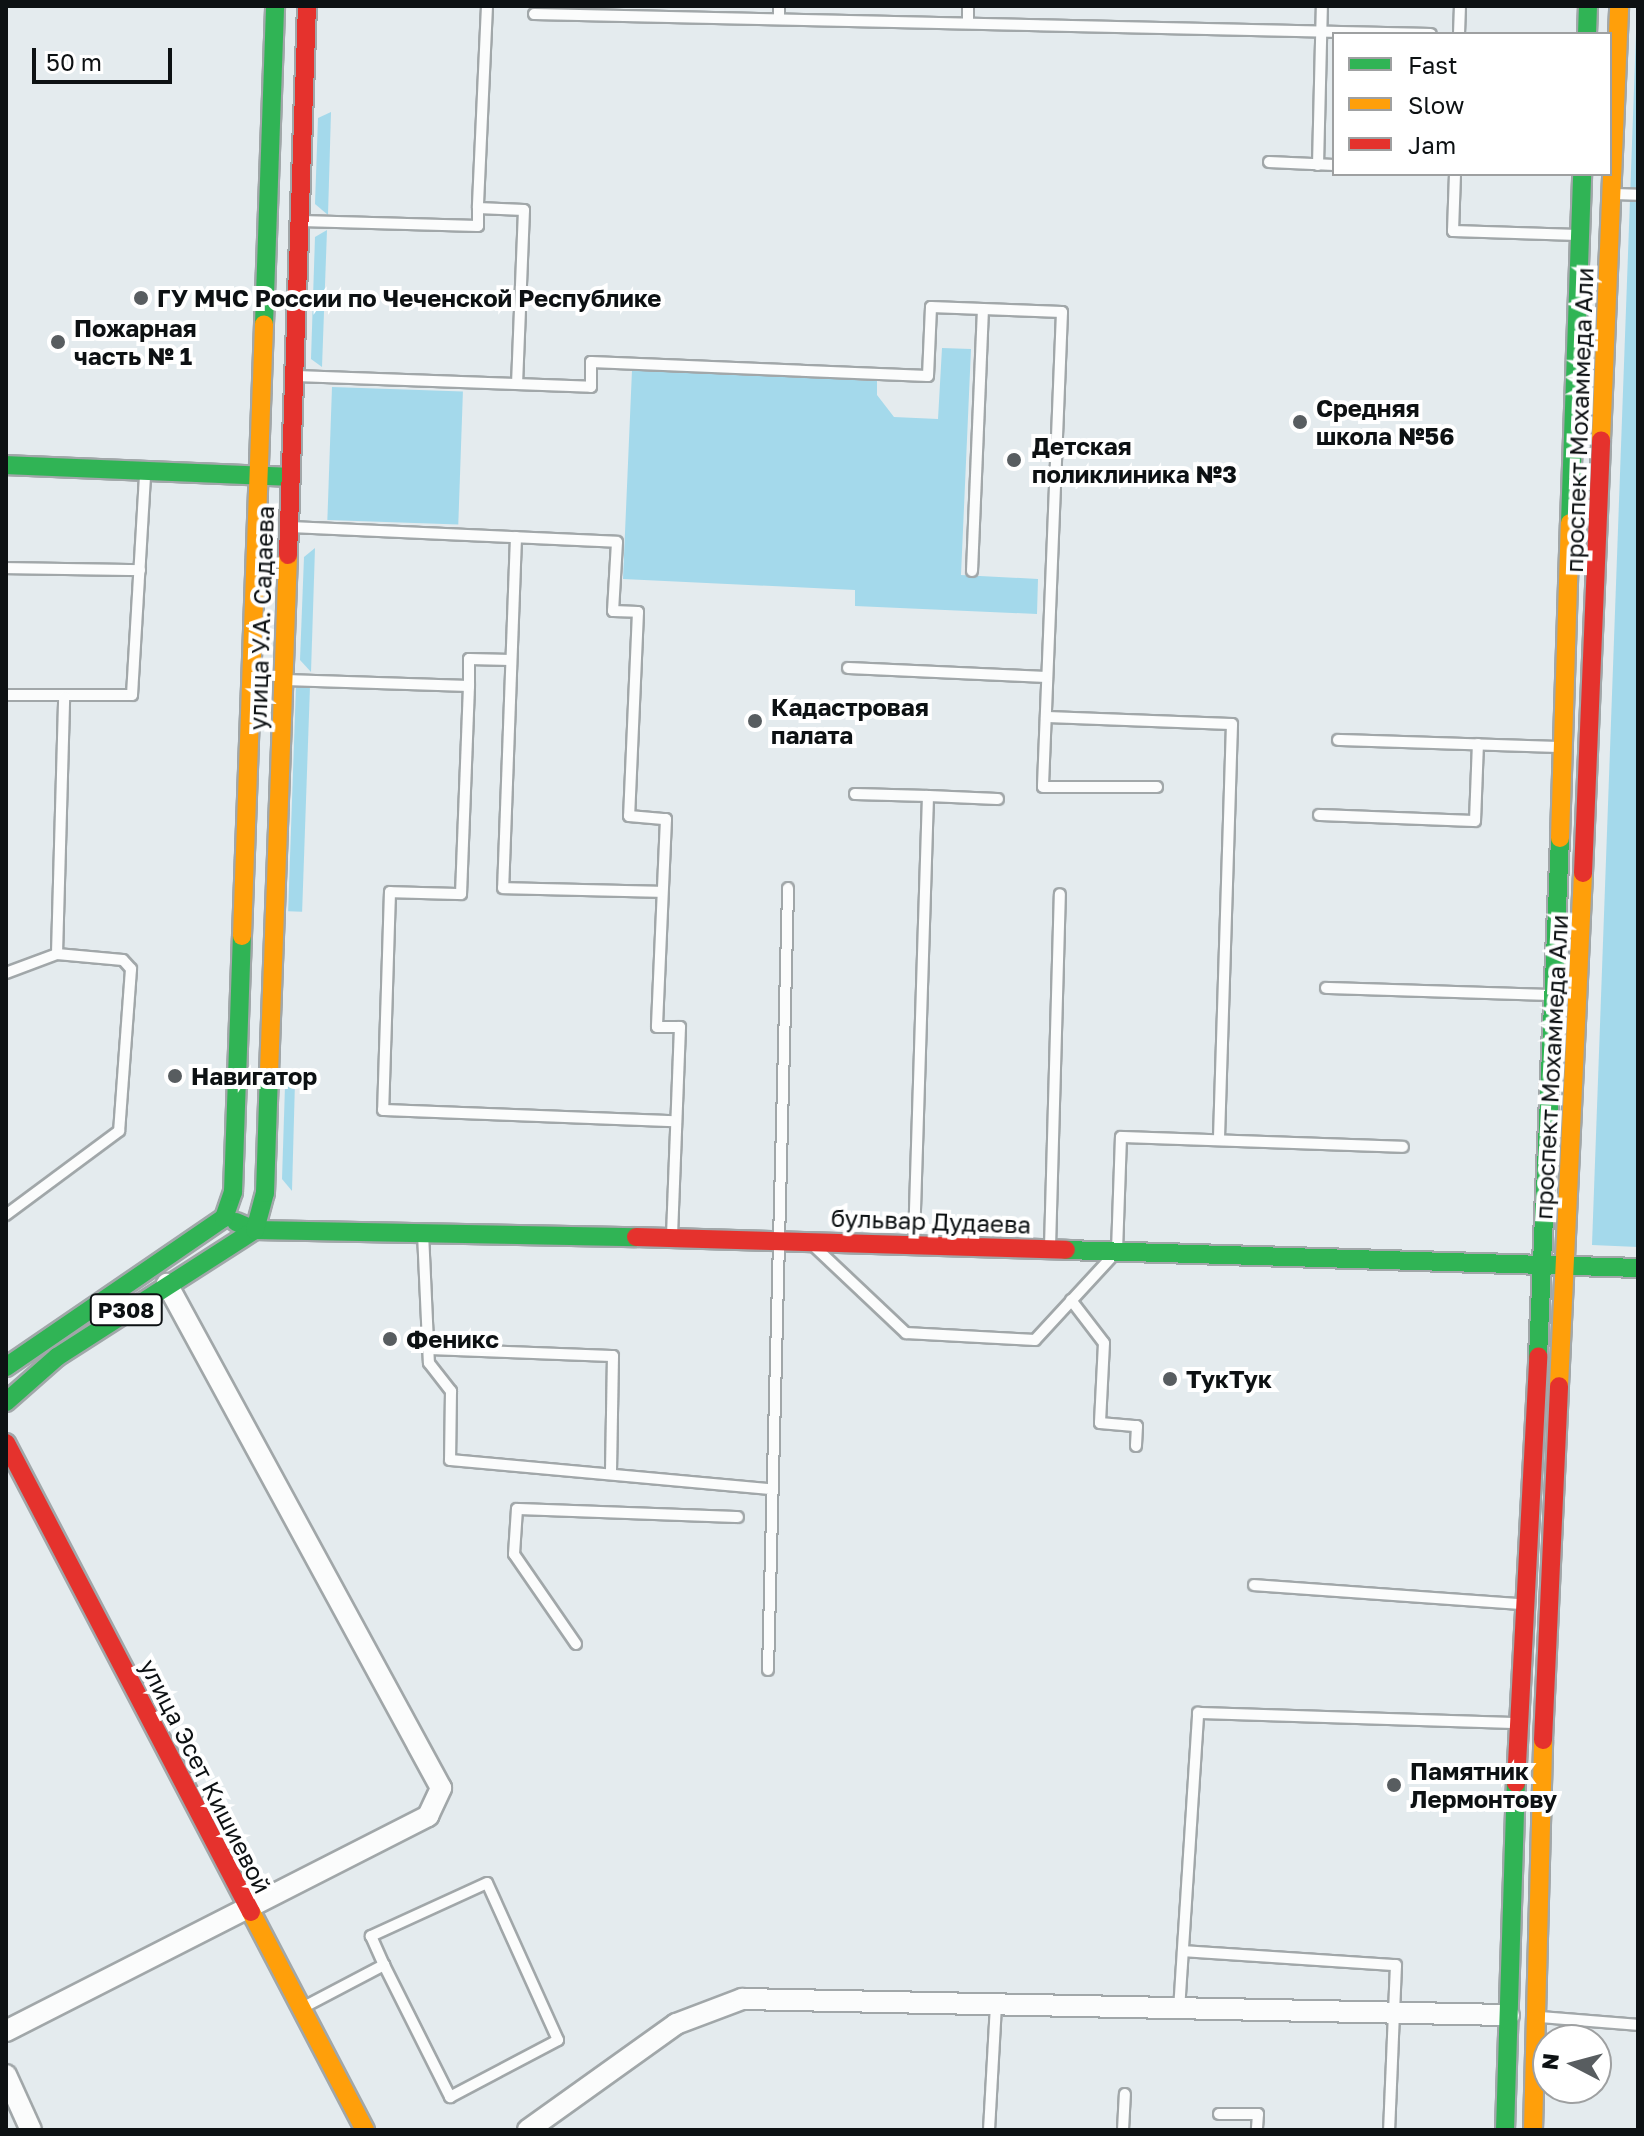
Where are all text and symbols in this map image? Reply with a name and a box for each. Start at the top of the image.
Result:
scale bar [36,32,176,82]
legend [1332,32,1612,176]
text: 50 m [46,47,102,76]
text: Fast [1408,50,1458,79]
text: Slow [1408,90,1464,119]
text: Jam [1408,130,1456,159]
street label: проспект Мохаммеда Али [1559,267,1599,573]
place label: ГУ МЧС России по Чеченской Республике [157,284,662,312]
marker: ГУ МЧС России по Чеченской Республике [132,289,150,307]
place label: Пожарная часть № 1 [74,314,197,370]
marker: Пожарная часть № 1 [49,333,67,351]
place label: Средняя школа №56 [1316,394,1455,450]
marker: Средняя школа №56 [1291,413,1309,431]
place label: Детская поликлиника №3 [1032,432,1237,488]
marker: Детская поликлиника №3 [1003,449,1025,471]
street label: улица У.А. Садаева [243,505,279,731]
place label: Кадастровая палата [771,693,929,749]
marker: Кадастровая палата [746,712,764,730]
street label: проспект Мохаммеда Али [1529,914,1573,1220]
place label: Навигатор [191,1062,317,1090]
marker: Навигатор [166,1067,184,1085]
street label: бульвар Дудаева [830,1203,1032,1239]
road number: P308 [88,1292,164,1328]
place label: Феникс [406,1325,499,1353]
marker: Феникс [381,1330,399,1348]
place label: ТукТук [1186,1365,1272,1393]
marker: ТукТук [1161,1370,1179,1388]
street label: улица Эсет Кишиевой [134,1654,278,1898]
place label: Памятник Лермонтову [1410,1757,1557,1813]
marker: Памятник Лермонтову [1385,1776,1403,1794]
north arrow [1532,2024,1612,2104]
text: N [1535,2052,1564,2071]

